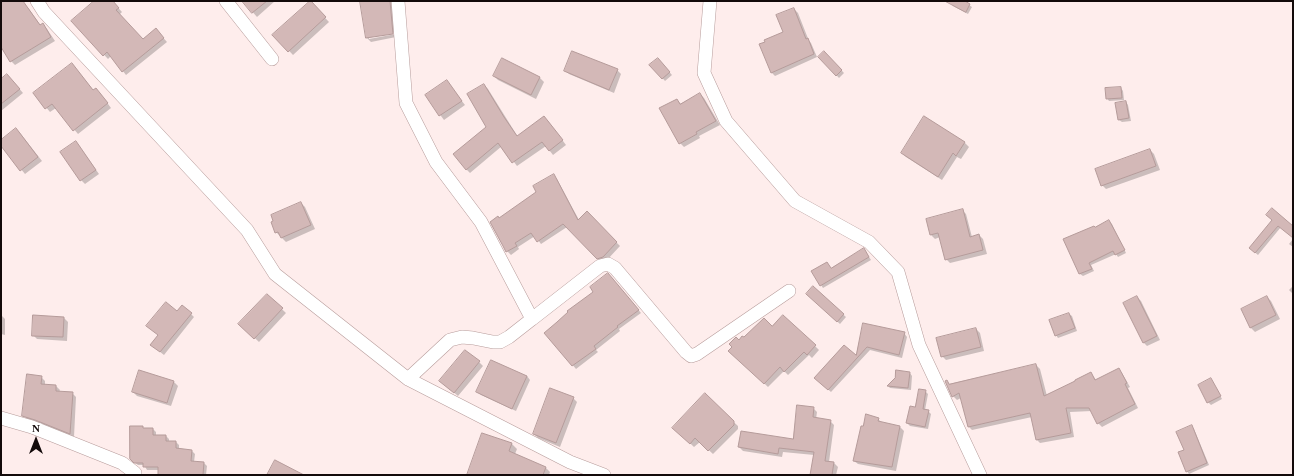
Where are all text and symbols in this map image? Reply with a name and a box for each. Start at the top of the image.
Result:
north arrow [16,420,56,460]
text: N [32,422,40,434]

